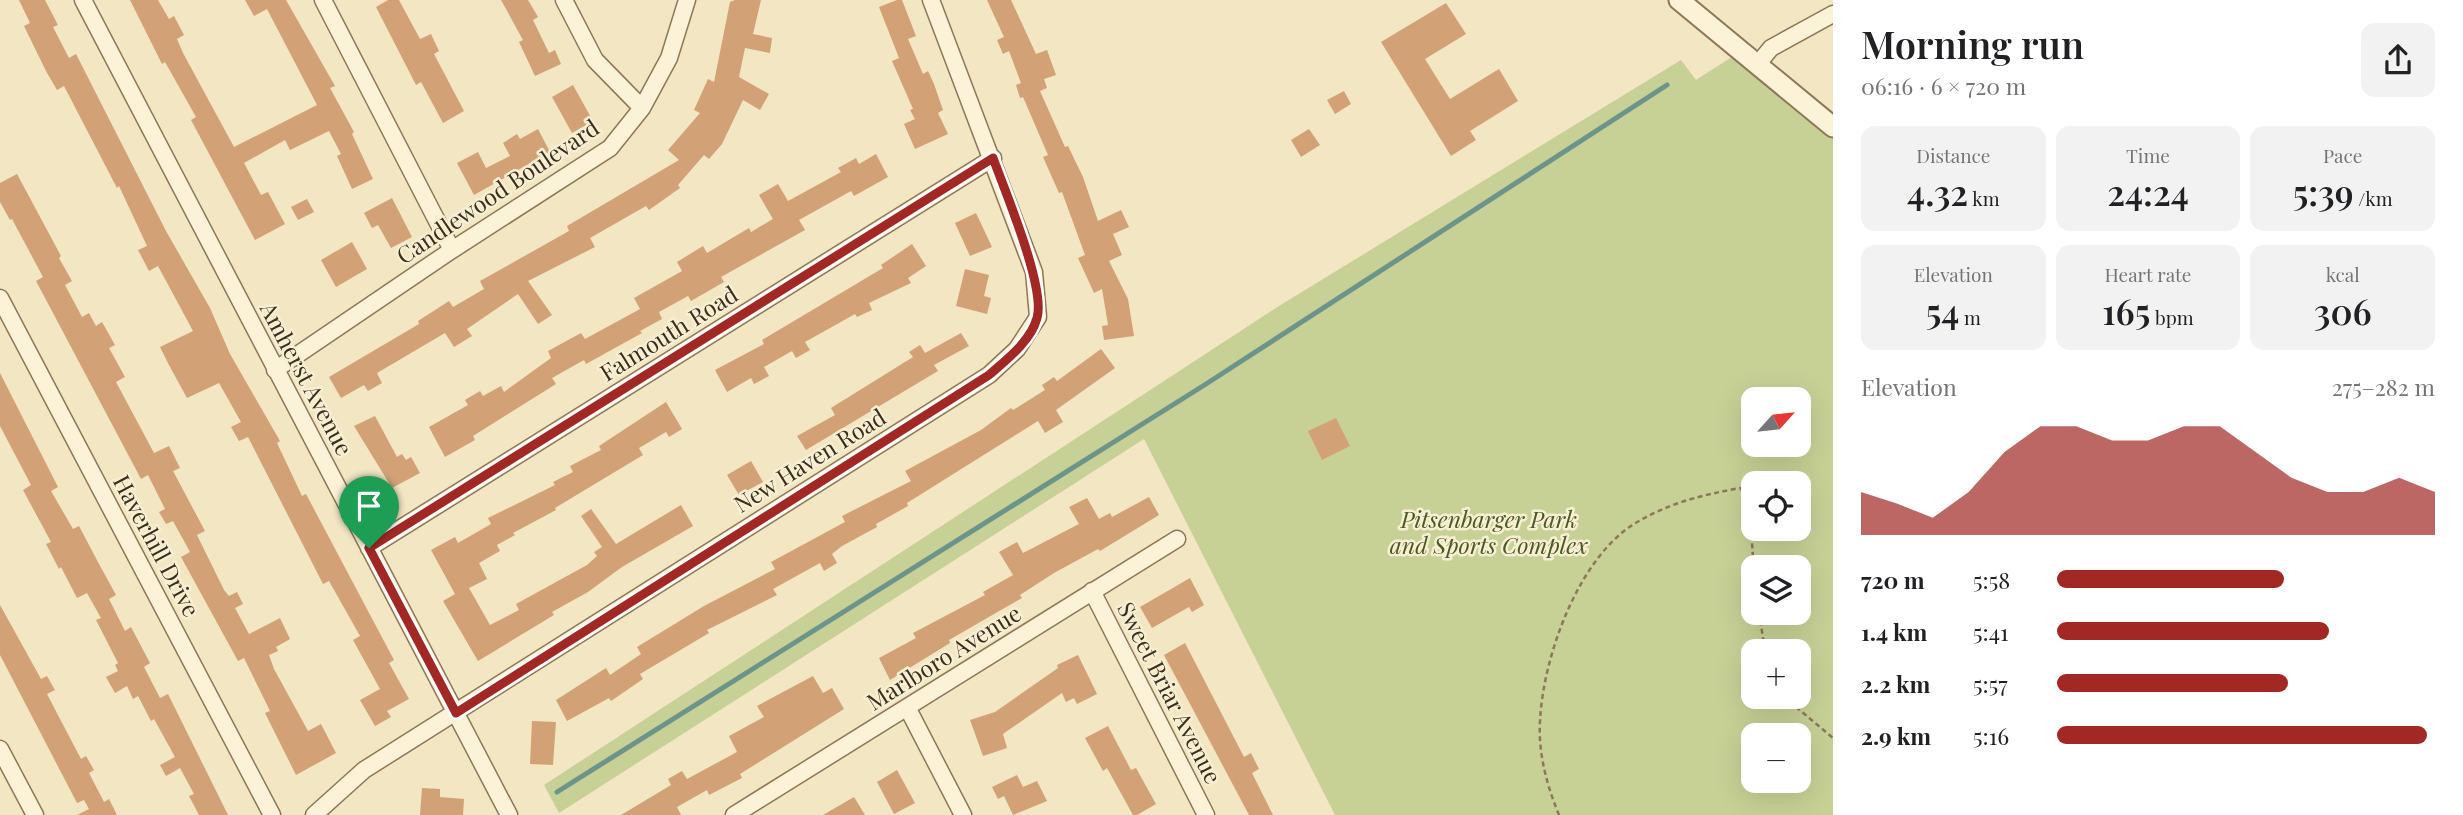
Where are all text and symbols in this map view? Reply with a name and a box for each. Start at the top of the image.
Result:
text: Morning run [1861,18,2084,69]
button: share [2361,23,2435,97]
text: 06:16 · 6 × 720 m [1861,70,2026,101]
street label: Candlewood Boulevard [390,111,604,270]
text: Distance [1916,142,1990,168]
text: Time [2126,142,2170,168]
text: Pace [2323,142,2362,168]
text: 4.32 [1907,168,1968,215]
text: 24:24 [2107,168,2189,215]
text: 5:39 [2293,168,2354,215]
text: km [1968,185,2000,211]
text: /km [2354,185,2393,211]
text: Elevation [1914,261,1993,287]
text: Heart rate [2105,261,2191,287]
text: kcal [2326,261,2360,287]
street label: Falmouth Road [593,278,743,387]
text: 54 [1926,287,1959,334]
text: 165 [2102,287,2150,334]
text: 306 [2314,287,2372,334]
street label: Amherst Avenue [253,295,361,460]
text: m [1959,304,1981,330]
text: bpm [2150,304,2194,330]
text: Elevation [1861,371,1957,402]
text: 275–282 m [2332,371,2435,402]
north arrow [1741,387,1811,457]
map controls [1741,387,1811,793]
street label: New Haven Road [728,401,891,519]
street label: Haverhill Drive [107,469,208,622]
button: locate [1741,471,1811,541]
pin [339,476,399,548]
icon: arrive [350,487,388,525]
park label: Pitsenbarger Park and Sports Complex [1390,503,1588,560]
button: layers [1741,555,1811,625]
text: 720 m [1861,564,1925,595]
text: 5:58 [1973,564,2010,595]
street label: Sweet Briar Avenue [1111,596,1230,788]
street label: Marlboro Avenue [860,597,1026,717]
text: 1.4 km [1861,616,1927,647]
text: 5:41 [1973,616,2009,647]
button: + [1741,639,1811,709]
text: 2.2 km [1861,668,1930,699]
text: 5:57 [1973,668,2008,699]
text: 2.9 km [1861,720,1931,751]
text: 5:16 [1973,720,2009,751]
button: − [1741,723,1811,793]

